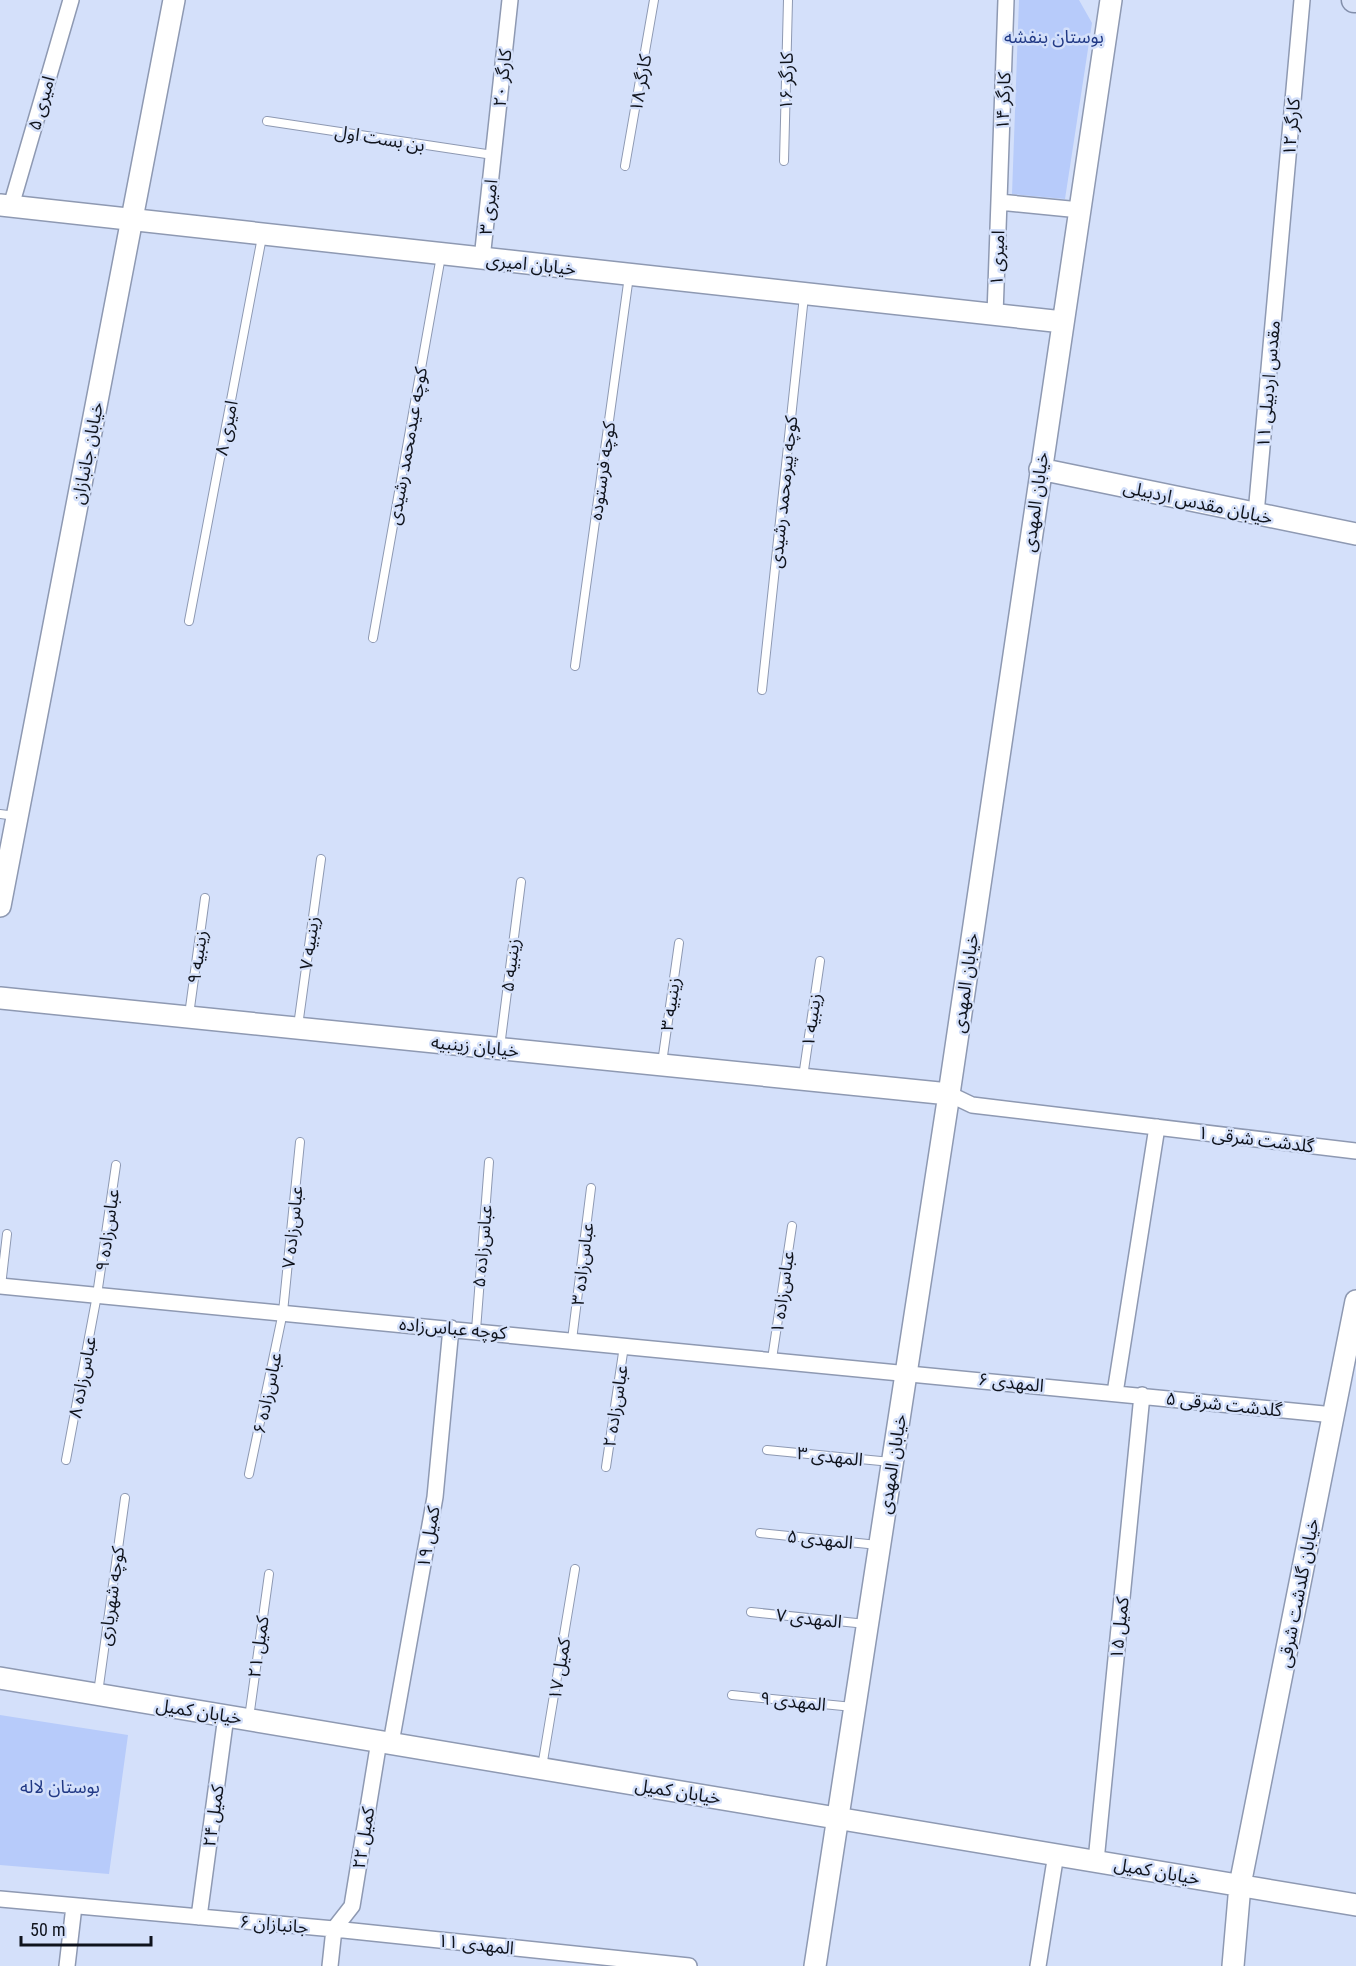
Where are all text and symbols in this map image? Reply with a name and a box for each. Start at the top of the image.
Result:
park label: بوستان بنفشه [1004,26,1104,48]
street label: کارگر ۲۰ [489,48,517,108]
street label: کارگر ۱۶ [775,51,798,110]
street label: کارگر ۱۸ [625,52,656,113]
street label: کارگر ۱۴ [991,71,1016,130]
street label: امیری ۵ [23,73,60,133]
street label: کارگر ۱۲ [1278,97,1305,157]
street label: بن بست اول [333,121,427,156]
street label: امیری ۳ [475,178,502,236]
street label: امیری ۱ [986,230,1009,286]
street label: خیابان امیری [485,249,577,280]
street label: مقدس اردبیلی ۱۱ [1252,319,1285,449]
street label: کوچه عیدمحمد رشیدی [383,365,432,527]
street label: امیری ۸ [210,399,243,458]
street label: خیابان جانبازان [67,400,108,506]
street label: کوچه پیرمحمد رشیدی [765,414,803,569]
street label: کوچه فرستوده [585,420,620,522]
street label: خیابان المهدی [1018,451,1053,554]
street label: خیابان مقدس اردبیلی [1121,476,1275,529]
street label: زینبیه ۷ [295,915,324,971]
street label: زینبیه ۹ [183,929,212,985]
street label: خیابان المهدی [948,932,983,1035]
street label: زینبیه ۵ [496,937,525,993]
street label: زینبیه ۳ [656,976,685,1032]
street label: زینبیه ۱ [797,992,826,1048]
street label: خیابان زینبیه [430,1031,520,1062]
street label: گلدشت شرقی ۱ [1197,1121,1316,1158]
street label: عباس‌زاده ۷ [277,1185,308,1269]
street label: عباس‌زاده ۹ [91,1187,124,1273]
street label: عباس‌زاده ۵ [468,1204,497,1288]
street label: عباس‌زاده ۳ [567,1222,598,1307]
street label: عباس‌زاده ۱ [766,1249,799,1335]
street label: کوچه عباس‌زاده [398,1313,508,1344]
street label: عباس‌زاده ۸ [64,1334,101,1420]
street label: عباس‌زاده ۶ [248,1350,287,1436]
street label: عباس‌زاده ۲ [598,1363,633,1449]
street label: المهدی ۶ [977,1368,1045,1397]
street label: گلدشت شرقی ۵ [1165,1387,1284,1422]
street label: خیابان المهدی [874,1413,911,1516]
street label: المهدی ۳ [796,1442,864,1471]
street label: کمیل ۱۹ [412,1504,445,1570]
street label: خیابان گلدشت شرقی [1273,1517,1324,1670]
street label: المهدی ۵ [786,1525,854,1554]
street label: کوچه شهریاری [94,1544,129,1647]
street label: کمیل ۱۵ [1105,1595,1134,1660]
street label: المهدی ۷ [775,1604,843,1633]
street label: کمیل ۲۱ [243,1614,274,1679]
street label: کمیل ۱۷ [544,1636,575,1702]
street label: المهدی ۹ [759,1687,827,1716]
street label: خیابان کمیل [154,1694,243,1729]
street label: خیابان کمیل [633,1774,722,1809]
park label: بوستان لاله [20,1776,100,1798]
street label: کمیل ۲۴ [198,1783,229,1848]
street label: کمیل ۲۲ [348,1805,379,1871]
street label: خیابان کمیل [1112,1853,1202,1890]
scale bar [21,1909,152,1947]
street label: جانبازان ۶ [238,1911,309,1938]
text: 50 m [30,1919,65,1940]
street label: المهدی ۱۱ [437,1930,515,1959]

